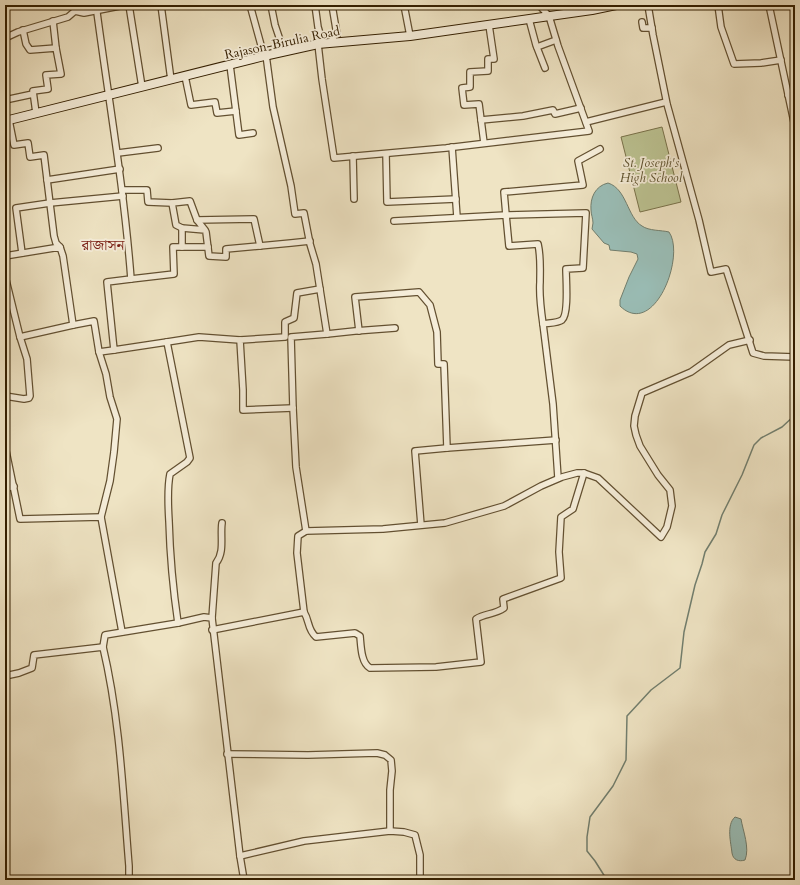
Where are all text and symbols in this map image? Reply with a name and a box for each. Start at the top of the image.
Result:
street label: Rajason-Birulia Road [223,22,342,64]
park label: St. Joseph's High School [620,154,683,187]
district label: রাজাসন [81,235,126,255]

